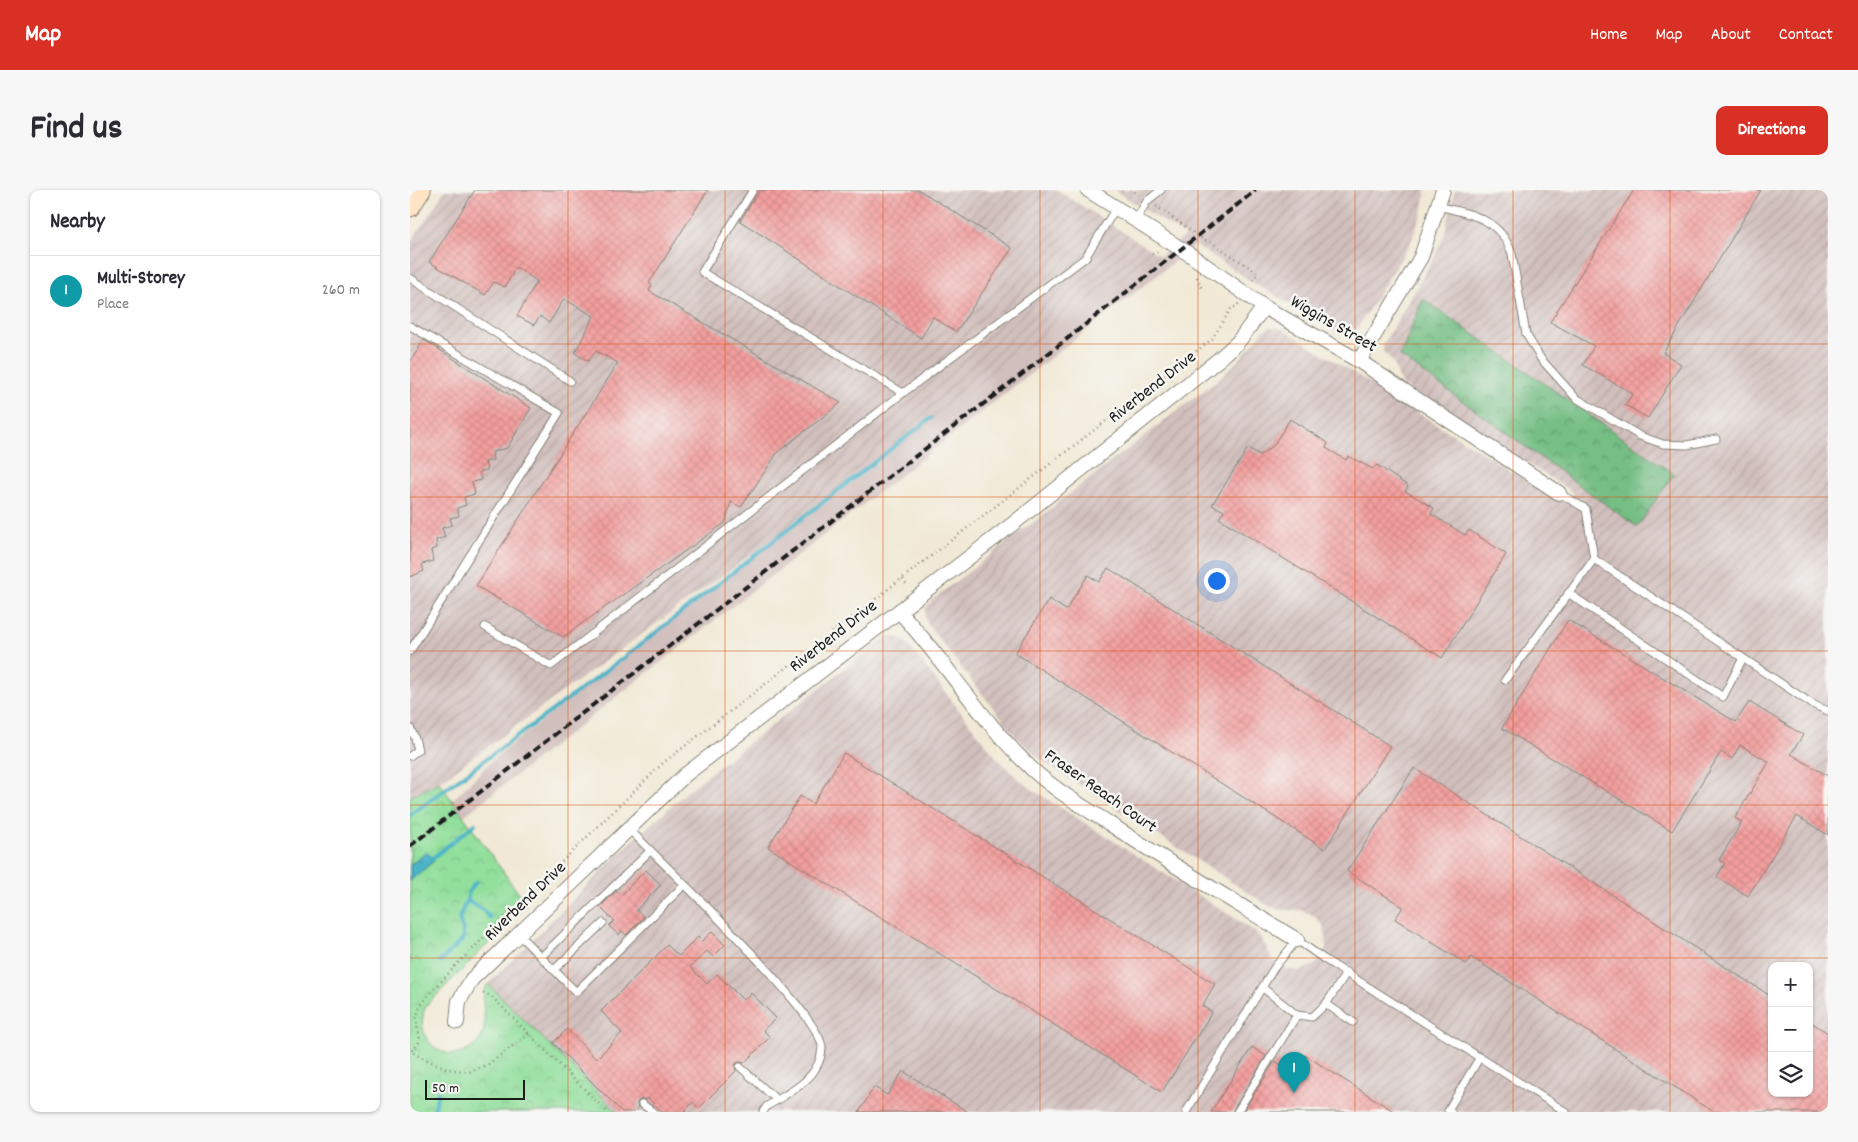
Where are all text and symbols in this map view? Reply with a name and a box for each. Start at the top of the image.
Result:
text: Map [25,18,61,52]
text: Home [1590,23,1627,48]
text: Map [1655,23,1683,48]
text: About [1711,23,1751,48]
text: Contact [1779,23,1833,48]
text: Find us [30,105,122,155]
button: Directions [1716,106,1828,155]
text: Nearby [50,208,105,238]
text: Multi-Storey [97,266,185,293]
text: 1 [64,279,68,302]
text: 260 m [322,279,360,302]
street label: Wiggins Street [1285,290,1381,360]
text: Place [97,293,129,316]
street label: Riverbend Drive [1104,346,1202,430]
your location [1204,568,1230,594]
street label: Riverbend Drive [785,595,883,679]
street label: Fraser Reach Court [1039,744,1162,840]
street label: Riverbend Drive [479,856,573,948]
map controls [1768,962,1813,1097]
button: + [1768,962,1813,1007]
button: − [1768,1007,1813,1052]
pin: 1 [1278,1052,1310,1093]
button: layers [1768,1052,1813,1097]
scale bar [425,1077,525,1100]
text: 50 m [432,1079,459,1099]

